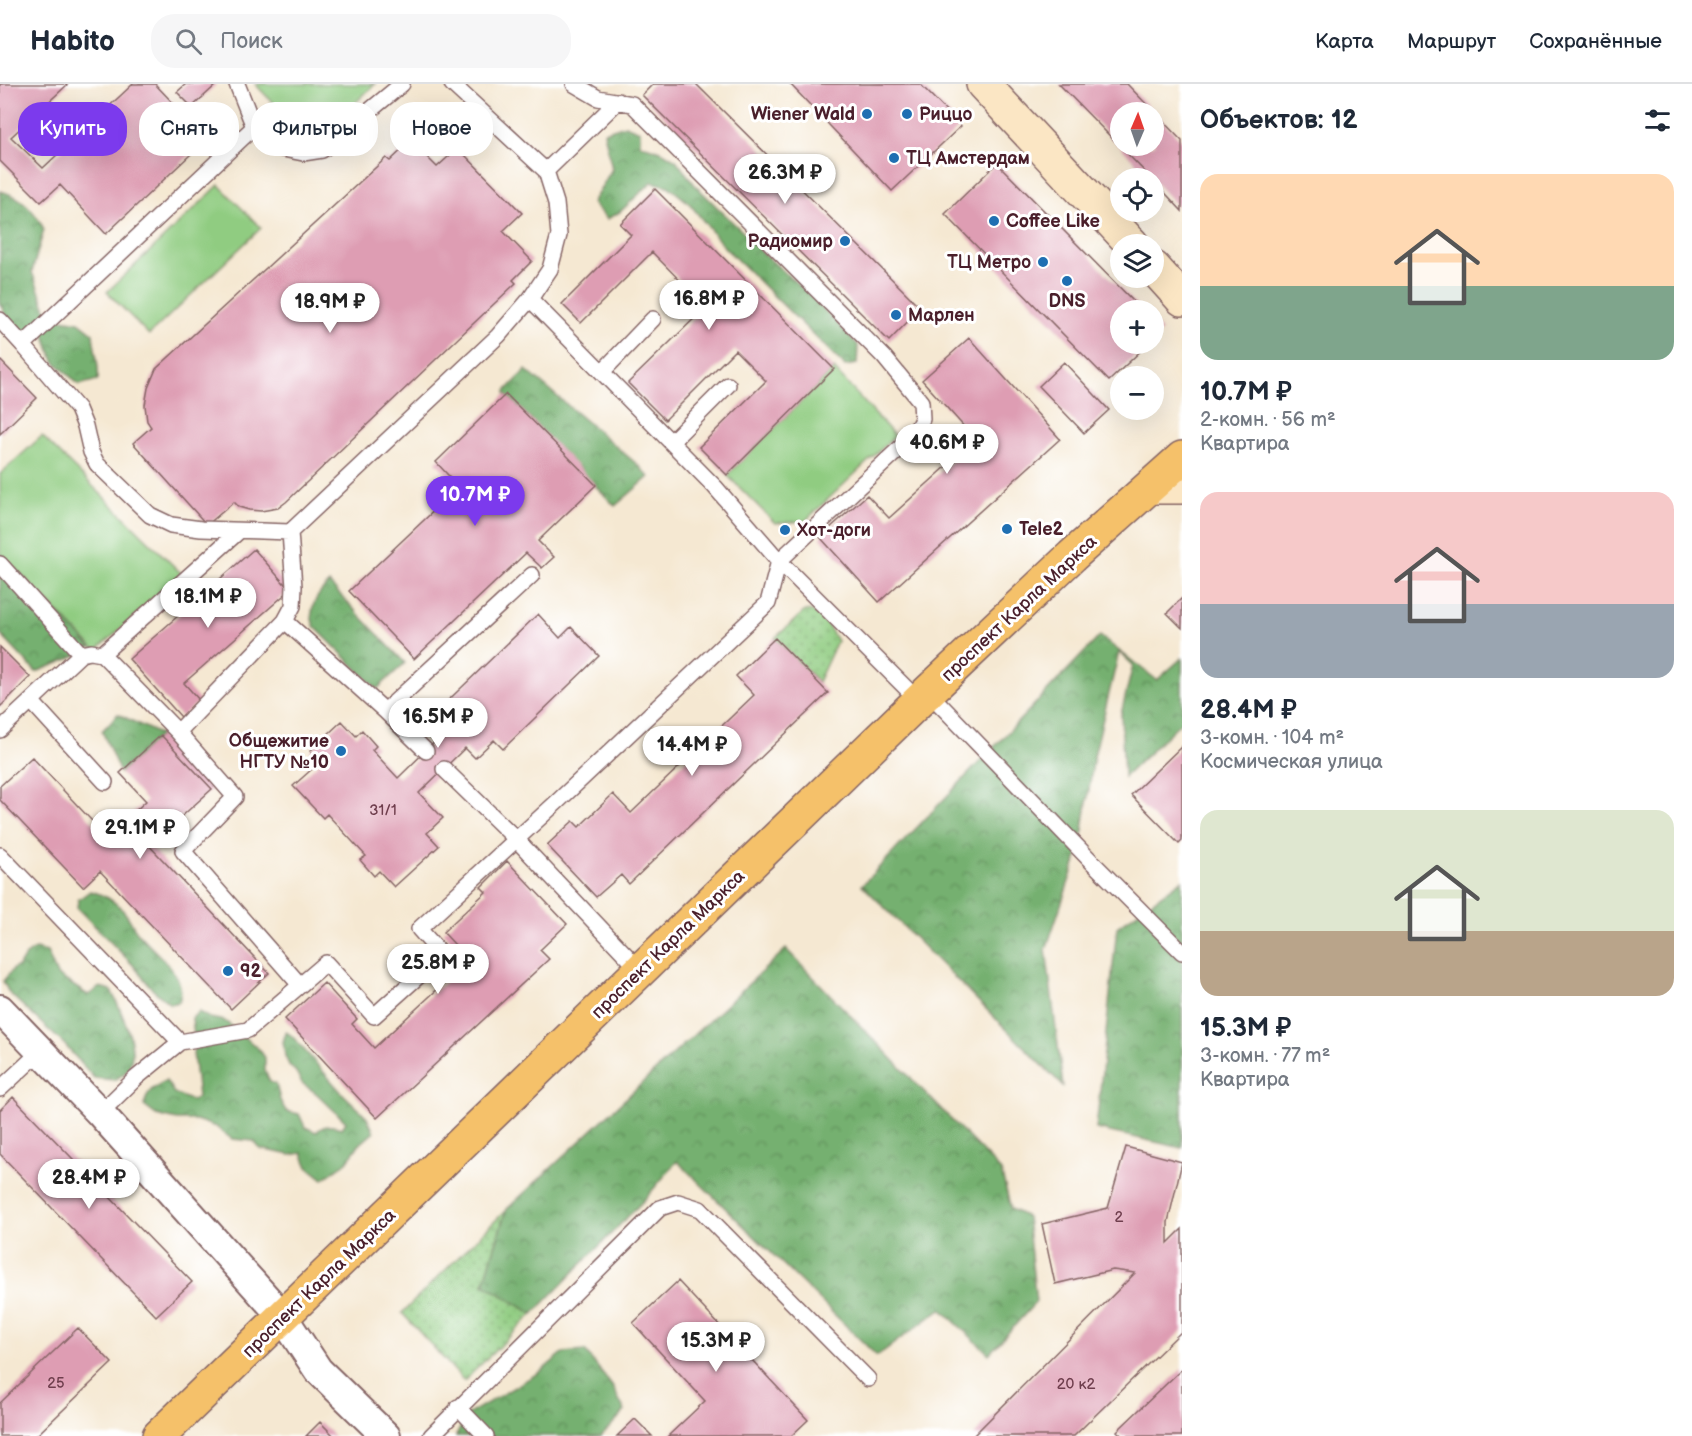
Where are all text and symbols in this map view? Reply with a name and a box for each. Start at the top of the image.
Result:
search box [151,14,571,68]
text: Habito [30,25,115,58]
icon: search [172,25,205,58]
text: Поиск [220,28,283,55]
text: Карта [1315,29,1374,54]
text: Маршрут [1407,29,1496,54]
text: Сохранённые [1529,29,1662,54]
chip: Купить [18,102,127,156]
chip: Снять [139,102,239,156]
chip: Фильтры [251,102,378,156]
chip: Новое [390,102,493,156]
north arrow [1110,102,1164,156]
map controls [1110,102,1164,420]
place label: Wiener Wald [751,104,855,125]
place label: Риццо [919,104,973,125]
icon: filters [1641,104,1674,137]
text: Объектов: 12 [1200,105,1358,136]
marker: Wiener Wald [860,107,874,121]
marker: Риццо [900,107,914,121]
place label: ТЦ Амстердам [906,148,1030,169]
marker: ТЦ Амстердам [887,151,901,165]
pin: 26.3M ₽ [730,154,840,205]
text: 26.3M ₽ [748,161,822,185]
button: locate [1110,168,1164,222]
place label: Coffee Like [1006,211,1100,232]
icon: home [1383,213,1491,321]
marker: Coffee Like [987,214,1001,228]
place label: Радиомир [747,231,833,252]
marker: Радиомир [838,234,852,248]
button: layers [1110,234,1164,288]
place label: ТЦ Метро [947,252,1031,273]
marker: ТЦ Метро [1036,255,1050,269]
marker: DNS [1060,274,1074,288]
pin: 16.8M ₽ [654,280,764,331]
pin: 18.9M ₽ [275,283,385,334]
text: 16.8M ₽ [673,287,745,311]
text: 18.9M ₽ [295,290,365,314]
place label: DNS [1049,291,1086,312]
button: + [1110,300,1164,354]
place label: Марлен [908,305,975,326]
marker: Марлен [889,308,903,322]
button: − [1110,366,1164,420]
text: 10.7M ₽ [1200,377,1292,408]
text: 2-комн. · 56 m² [1200,408,1336,432]
pin: 40.6M ₽ [892,424,1002,475]
text: 40.6M ₽ [909,431,985,455]
text: Квартира [1200,432,1290,456]
pin: 10.7M ₽ [420,476,530,527]
text: 10.7M ₽ [440,483,510,507]
place label: Tele2 [1019,519,1063,540]
place label: Хот-доги [796,520,871,541]
marker: Tele2 [1000,522,1014,536]
marker: Хот-доги [778,523,792,537]
street label: проспект Карла Маркса [937,531,1102,686]
icon: home [1383,531,1491,639]
pin: 18.1M ₽ [153,578,263,629]
text: 18.1M ₽ [174,585,242,609]
text: 28.4M ₽ [1200,695,1297,726]
pin: 16.5M ₽ [383,698,493,749]
text: 16.5M ₽ [403,705,473,729]
pin: 14.4M ₽ [637,726,747,777]
text: 3-комн. · 104 m² [1200,726,1344,750]
place label: Общежитие НГТУ №10 [229,731,329,773]
text: 14.4M ₽ [657,733,727,757]
marker: Общежитие НГТУ №10 [334,744,348,758]
text: Космическая улица [1200,750,1383,774]
house number: 31/1 [369,801,397,820]
pin: 29.1M ₽ [85,809,195,860]
text: 29.1M ₽ [105,816,175,840]
icon: home [1383,849,1491,957]
street label: проспект Карла Маркса [587,865,749,1023]
pin: 25.8M ₽ [383,944,493,995]
text: 25.8M ₽ [401,951,475,975]
place label: 92 [240,961,262,982]
marker: 92 [221,964,235,978]
text: 15.3M ₽ [1200,1013,1291,1044]
text: 3-комн. · 77 m² [1200,1044,1330,1068]
text: Квартира [1200,1068,1290,1092]
pin: 28.4M ₽ [34,1159,144,1210]
text: 28.4M ₽ [52,1166,126,1190]
street label: проспект Карла Маркса [238,1204,400,1362]
house number: 2 [1115,1208,1124,1227]
pin: 15.3M ₽ [661,1322,771,1373]
text: 15.3M ₽ [681,1329,751,1353]
house number: 25 [47,1374,65,1393]
house number: 20 к2 [1057,1375,1095,1394]

